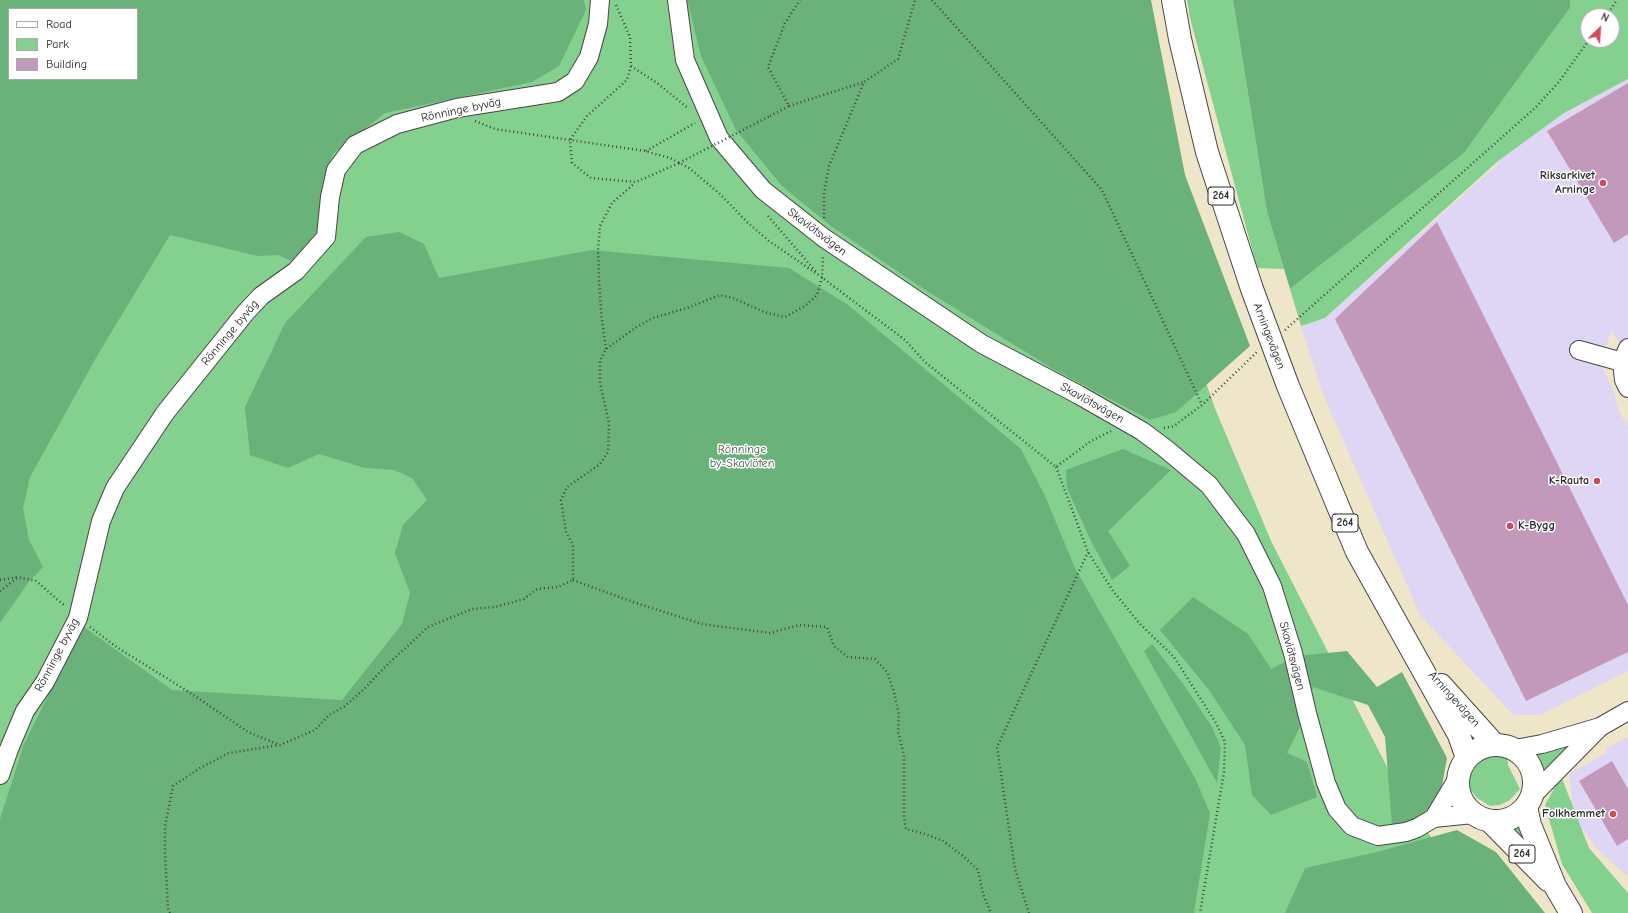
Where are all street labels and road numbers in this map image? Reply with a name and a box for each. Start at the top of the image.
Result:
street label: Rönninge byväg [420,94,502,126]
road number: 264 [1208,187,1234,205]
street label: Skavlötsvägen [784,205,850,259]
street label: Rönninge byväg [198,297,262,369]
street label: Arningevägen [1250,301,1288,371]
street label: Skavlötsvägen [1058,380,1126,426]
road number: 264 [1332,514,1358,532]
street label: Rönninge byväg [32,616,82,694]
street label: Skavlötsvägen [1276,620,1308,692]
street label: Arningevägen [1425,668,1483,730]
road number: 264 [1509,845,1535,863]

